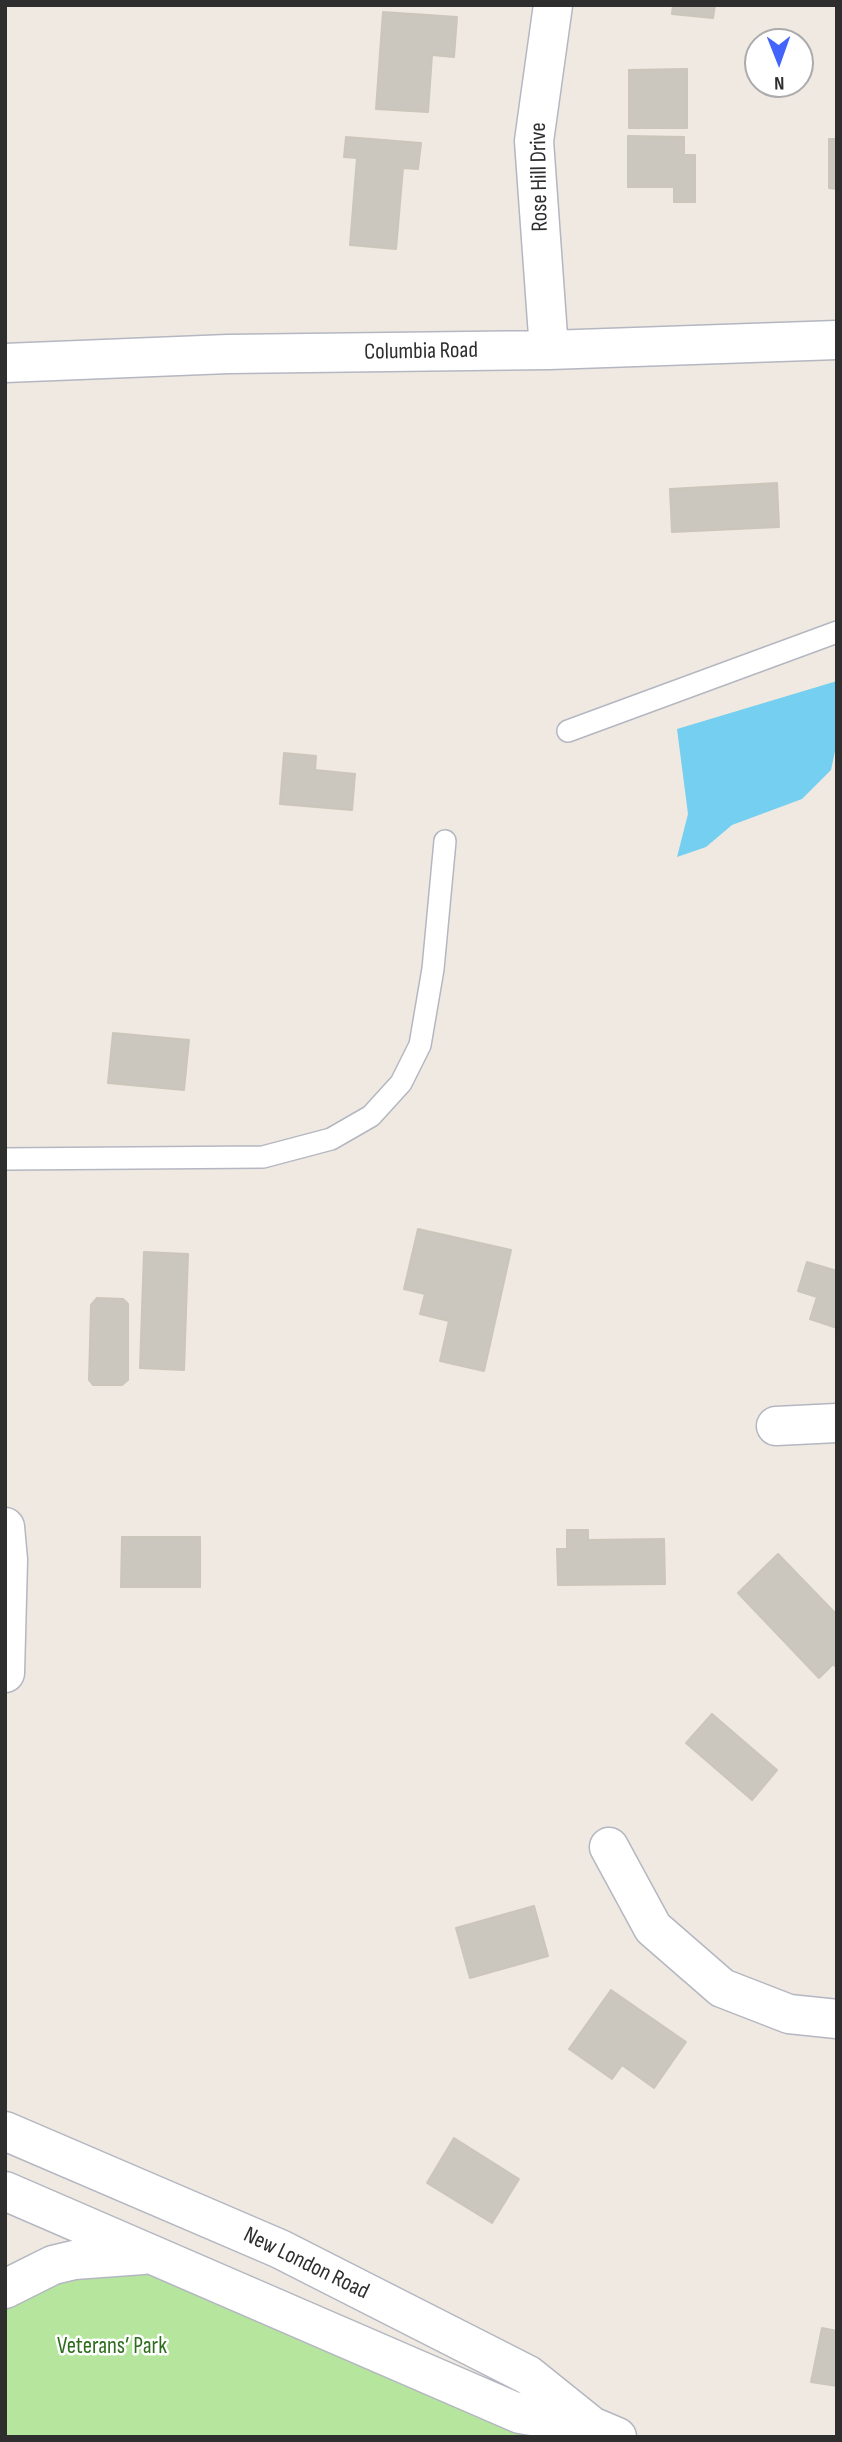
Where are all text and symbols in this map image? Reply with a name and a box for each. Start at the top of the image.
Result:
north arrow [744,28,814,98]
text: N [774,71,785,94]
street label: Rose Hill Drive [525,122,555,232]
street label: Columbia Road [364,337,478,367]
street label: New London Road [239,2222,373,2306]
park label: Veterans’ Park [57,2333,167,2361]

